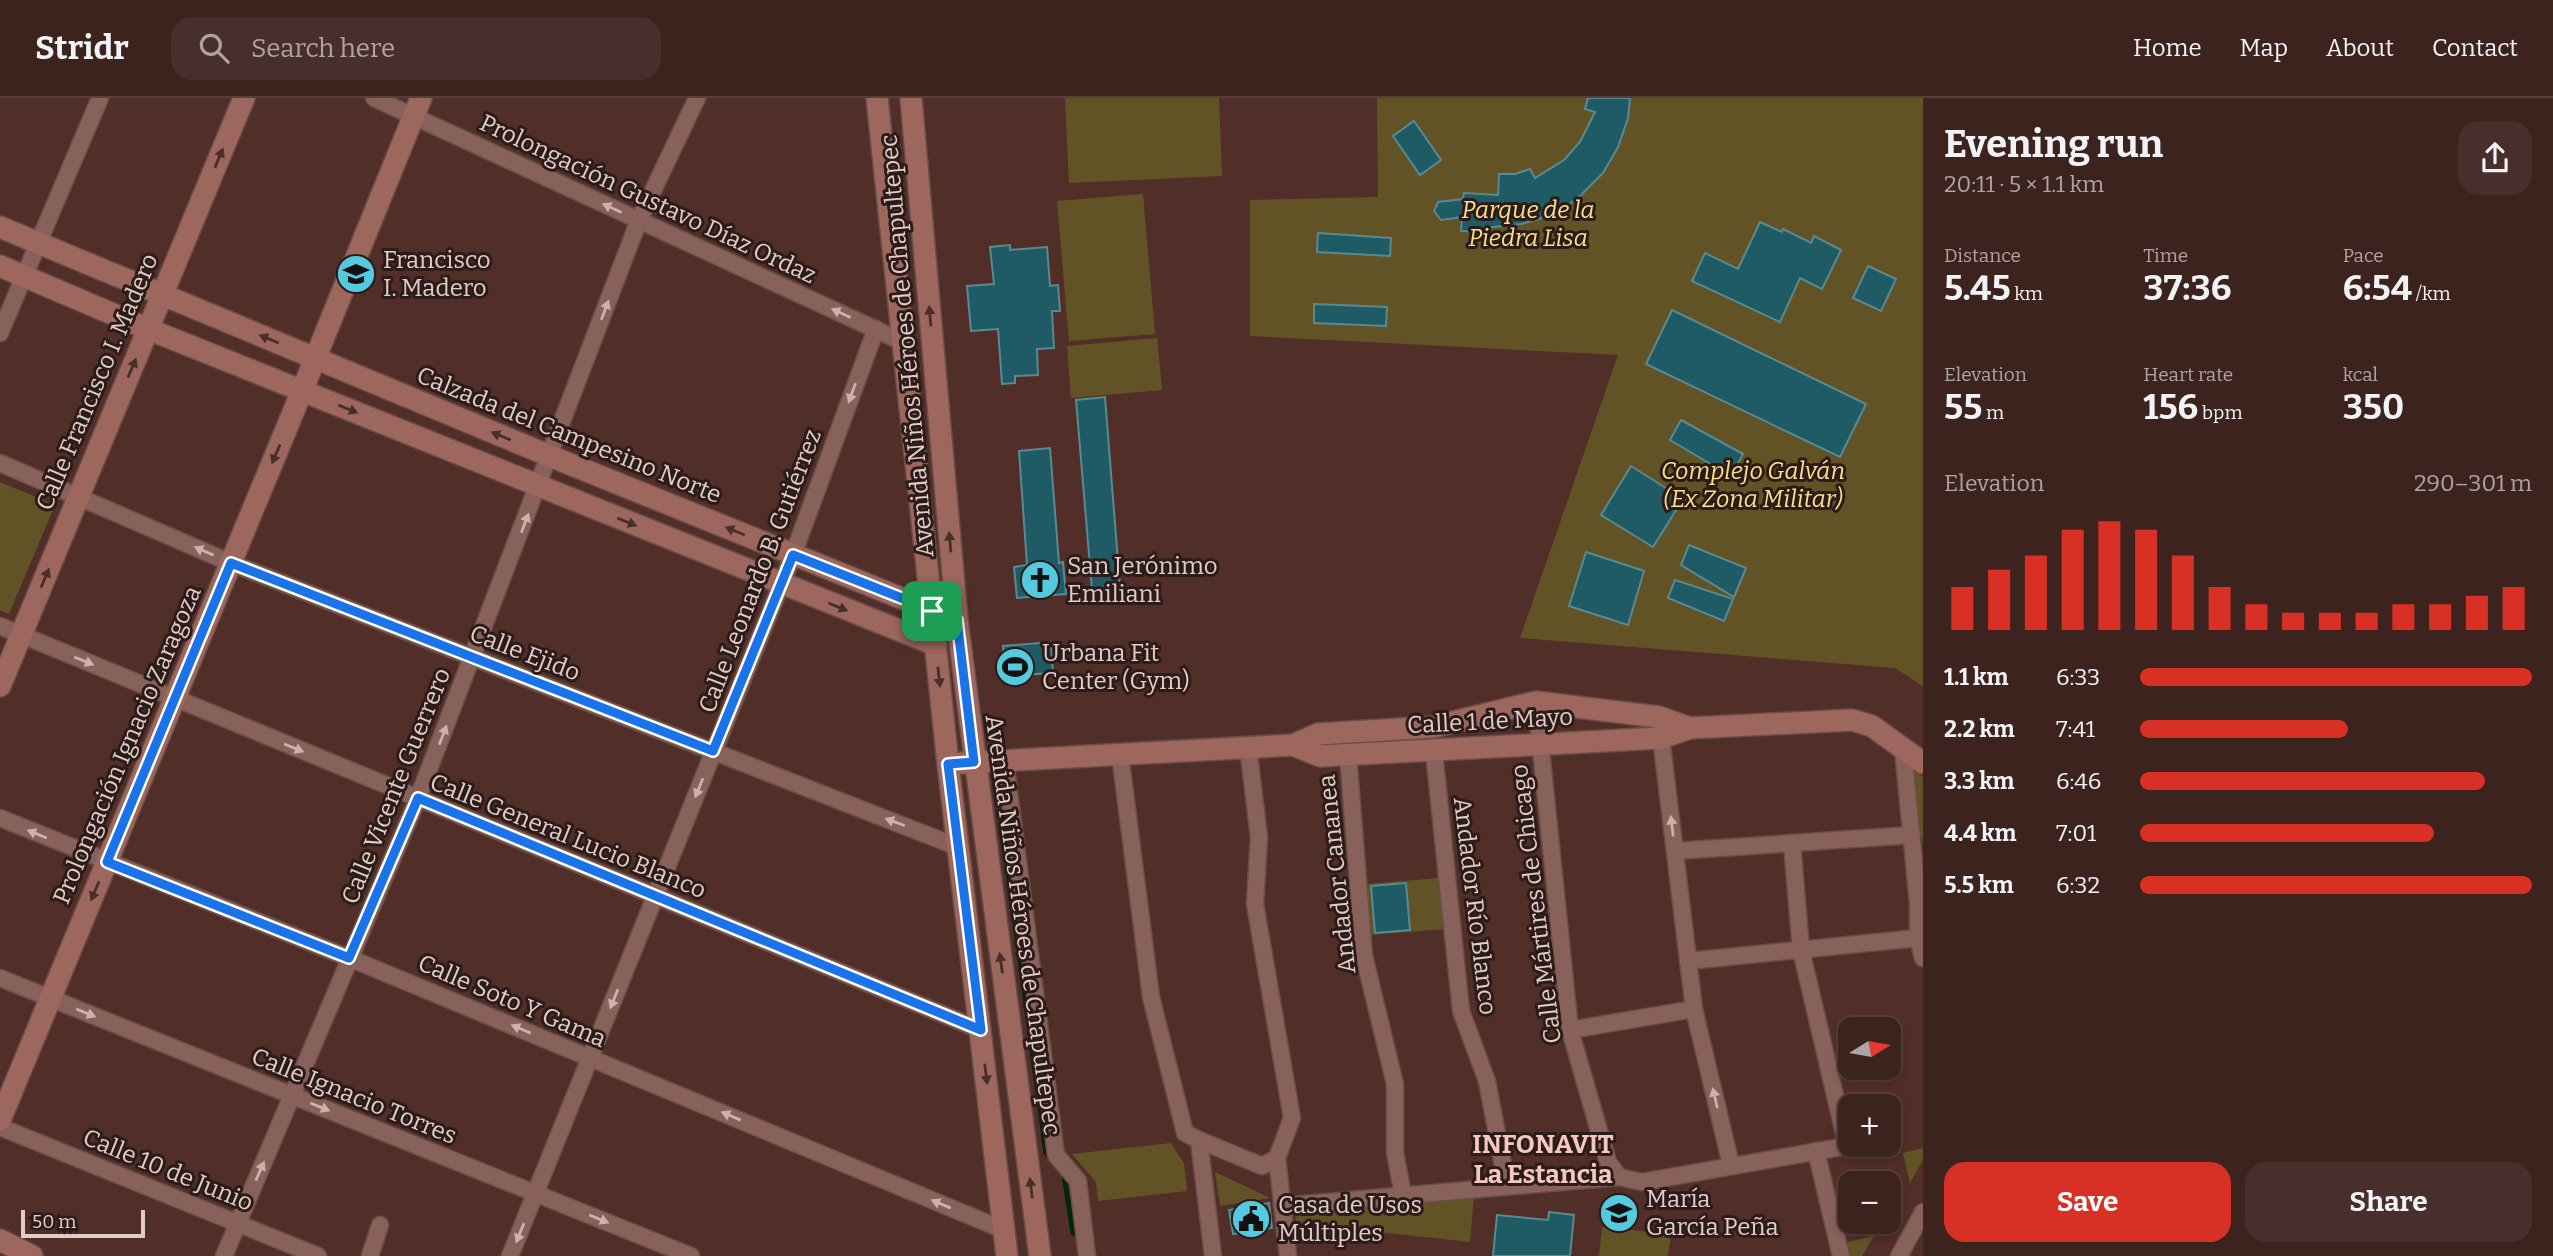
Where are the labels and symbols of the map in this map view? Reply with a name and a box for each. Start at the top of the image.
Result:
street label: Prolongación Gustavo Díaz Ordaz [475,109,821,289]
street label: Avenida Niños Héroes de Chapultepec [875,133,939,559]
one-way arrow [214,147,225,168]
park label: Parque de la Piedra Lisa [1461,196,1595,252]
one-way arrow [602,202,622,214]
place label: Francisco I. Madero [383,246,491,302]
street label: Calle Francisco I. Madero [30,250,164,514]
school or university icon: Francisco I. Madero [335,253,377,295]
one-way arrow [600,299,611,320]
one-way arrow [924,305,935,327]
one-way arrow [831,307,851,319]
one-way arrow [258,333,279,344]
one-way arrow [126,357,137,378]
street label: Calzada del Campesino Norte [413,361,725,509]
one-way arrow [847,383,858,404]
one-way arrow [337,404,358,415]
street label: Calle Leonardo B. Gutiérrez [693,425,827,717]
one-way arrow [491,430,512,441]
one-way arrow [271,444,282,465]
park label: Complejo Galván (Ex Zona Militar) [1661,457,1845,513]
one-way arrow [519,512,530,533]
one-way arrow [616,516,637,527]
one-way arrow [724,525,745,536]
one-way arrow [945,531,956,553]
one-way arrow [194,545,214,557]
place label: San Jerónimo Emiliani [1067,552,1218,608]
church icon: San Jerónimo Emiliani [1019,559,1061,601]
one-way arrow [39,567,50,588]
pin [902,581,962,641]
street label: Prolongación Ignacio Zaragoza [47,582,207,908]
one-way arrow [827,601,848,612]
street label: Calle Ejido [466,619,584,687]
place label: Urbana Fit Center (Gym) [1042,639,1190,695]
sports icon: Urbana Fit Center (Gym) [994,646,1036,688]
one-way arrow [74,655,94,667]
street label: Calle Vicente Guerrero [336,664,456,908]
one-way arrow [934,667,945,689]
street label: Calle 1 de Mayo [1406,703,1574,739]
street label: Avenida Niños Héroes de Chapultepec [980,713,1066,1137]
one-way arrow [437,724,448,745]
one-way arrow [284,742,305,753]
street label: Calle Mártires de Chicago [1505,763,1567,1045]
street label: Calle General Lucio Blanco [426,768,710,904]
street label: Andador Cananea [1313,773,1361,975]
one-way arrow [693,777,704,798]
street label: Andador Río Blanco [1448,796,1502,1016]
one-way arrow [1666,815,1677,837]
one-way arrow [884,817,905,828]
one-way arrow [27,828,48,839]
one-way arrow [89,880,100,901]
street label: Calle Soto Y Gama [414,949,610,1053]
one-way arrow [996,952,1007,974]
one-way arrow [609,989,620,1010]
one-way arrow [76,1007,97,1018]
north arrow [1838,1017,1900,1080]
one-way arrow [510,1023,531,1034]
street label: Calle Ignacio Torres [247,1042,461,1150]
one-way arrow [981,1063,992,1085]
one-way arrow [1710,1087,1721,1109]
one-way arrow [309,1102,330,1113]
one-way arrow [720,1111,741,1122]
street label: Calle 10 de Junio [79,1123,257,1217]
district label: INFONAVIT La Estancia [1472,1129,1614,1190]
one-way arrow [255,1160,266,1181]
one-way arrow [1026,1177,1037,1199]
place label: María García Peña [1646,1185,1779,1241]
place label: Casa de Usos Múltiples [1278,1191,1422,1247]
school or university icon: María García Peña [1598,1192,1640,1234]
one-way arrow [930,1198,951,1209]
public building icon: Casa de Usos Múltiples [1230,1198,1272,1240]
scale bar [21,1207,145,1239]
one-way arrow [589,1214,610,1225]
one-way arrow [514,1222,525,1243]

